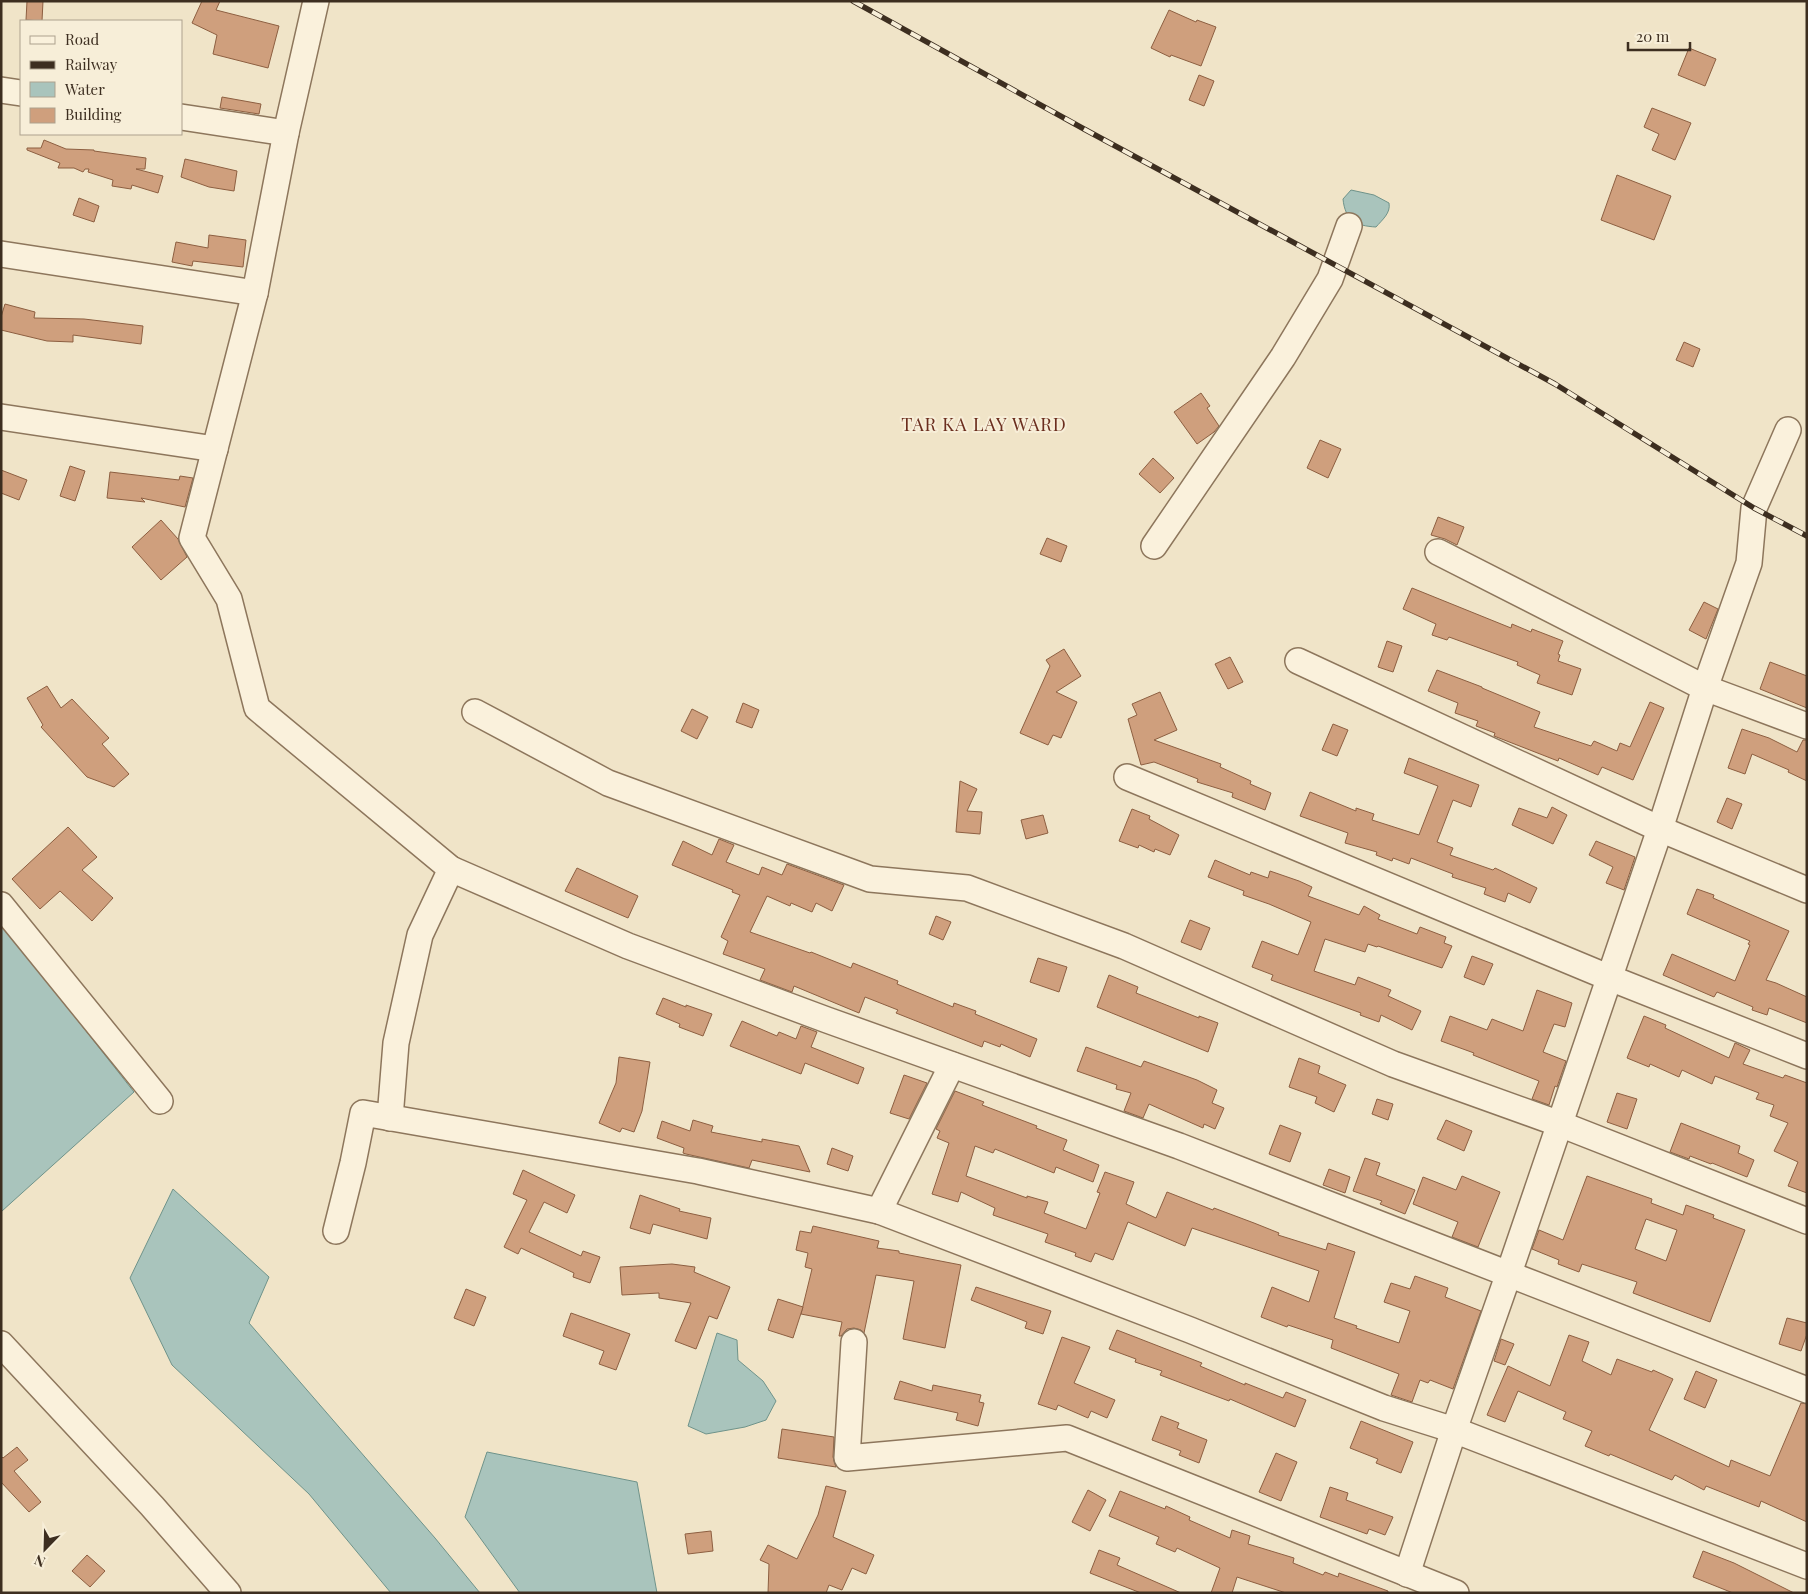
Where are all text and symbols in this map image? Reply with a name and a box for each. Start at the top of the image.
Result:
legend [20,20,182,135]
scale bar [1628,20,1690,52]
text: 20 m [1636,26,1670,46]
text: Road [65,29,99,49]
text: Railway [65,54,118,74]
text: Water [64,79,105,99]
text: Building [65,104,122,124]
district label: TAR KA LAY WARD [901,412,1067,436]
north arrow [20,1524,70,1574]
text: N [31,1551,48,1572]

